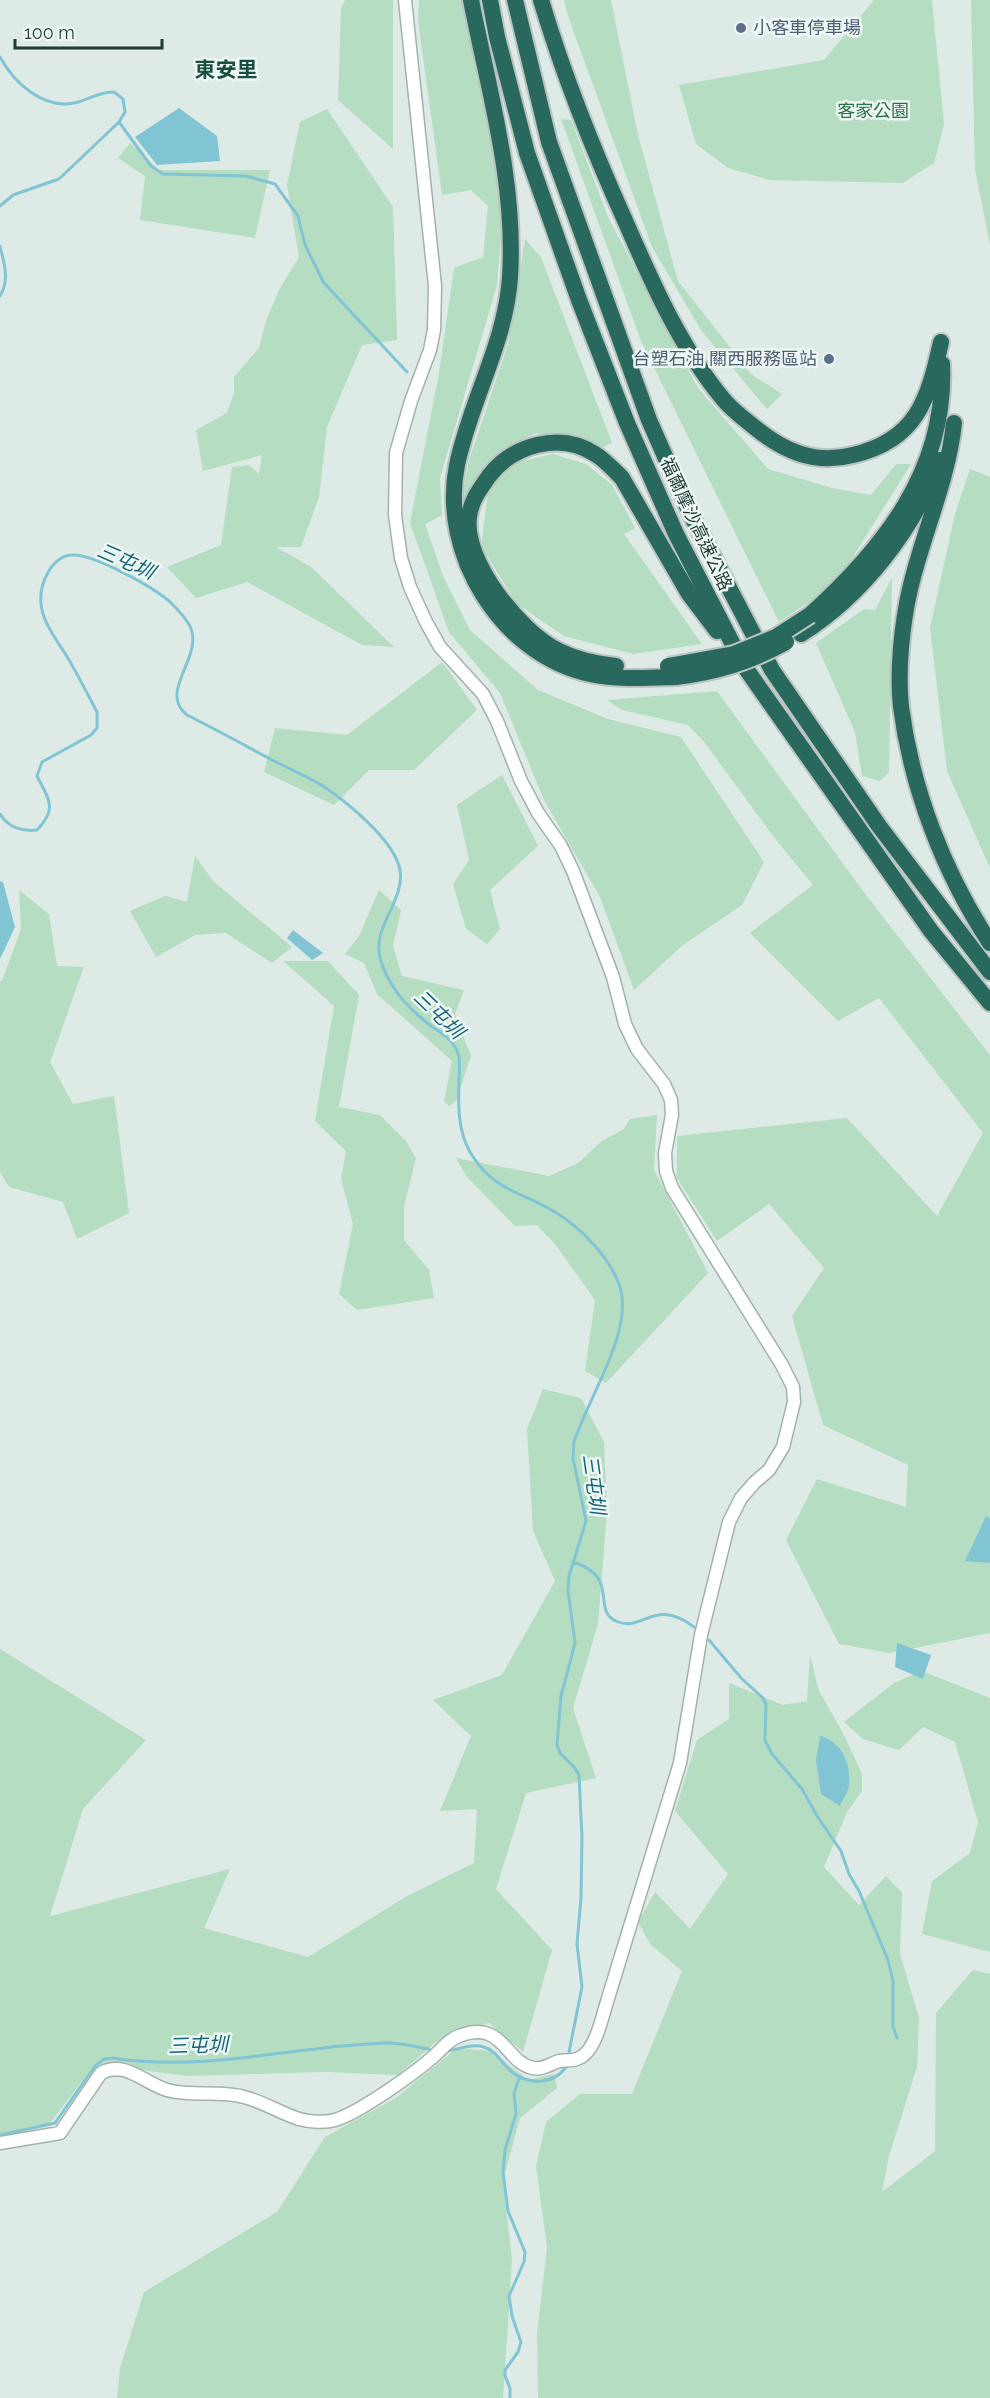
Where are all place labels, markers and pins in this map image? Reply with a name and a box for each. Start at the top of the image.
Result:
place label: 小客車停車場 [753,17,861,38]
marker: 小客車停車場 [734,21,748,35]
place label: 台塑石油 關西服務區站 [632,348,817,369]
marker: 台塑石油 關西服務區站 [822,352,836,366]

